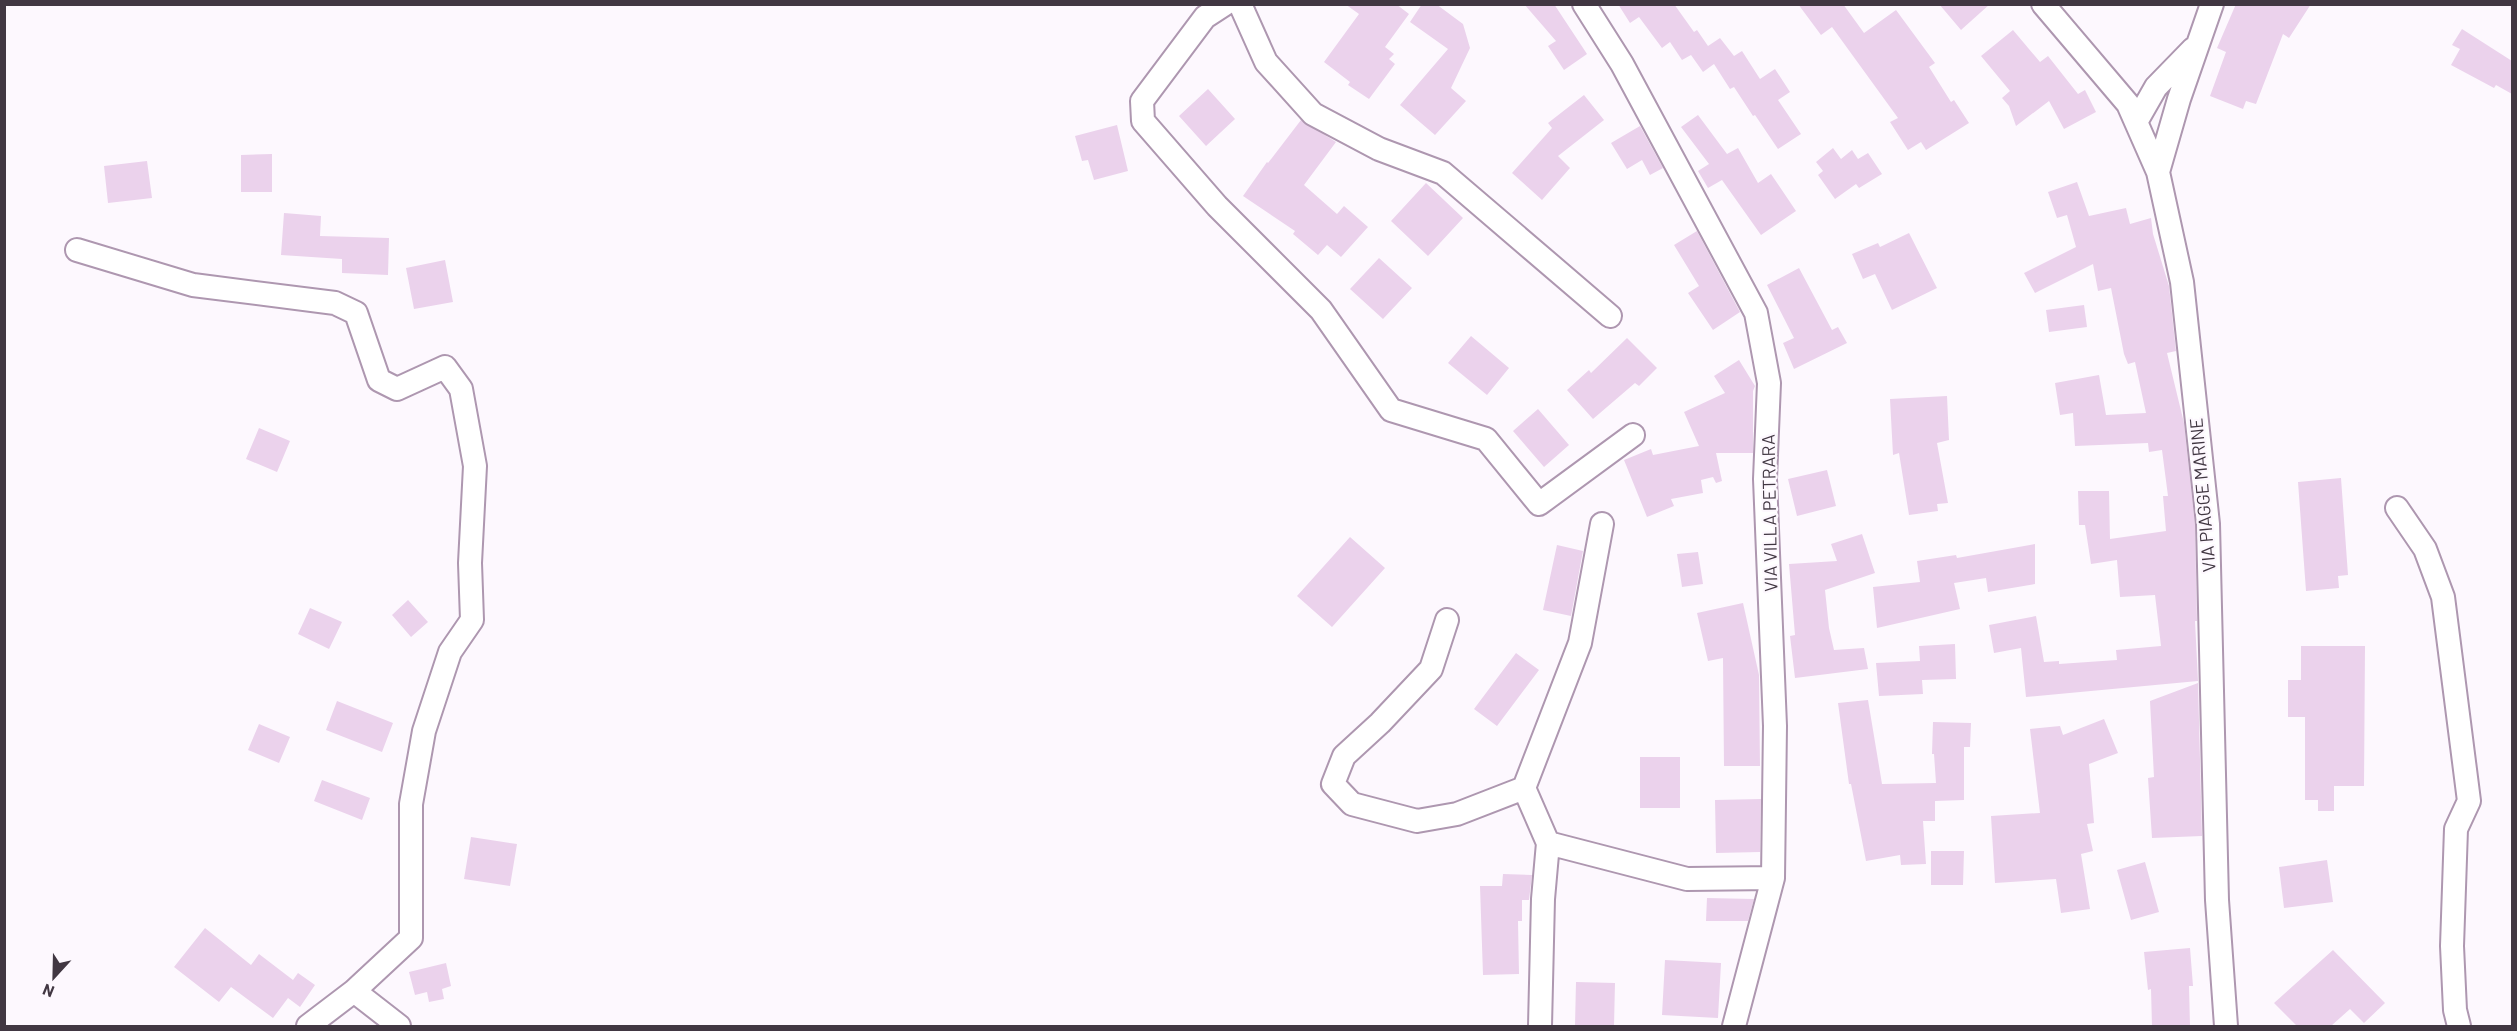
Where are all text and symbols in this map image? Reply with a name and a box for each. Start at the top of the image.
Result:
street label: VIA PIAGGE MARINE [2184,417,2220,573]
street label: VIA VILLA PETRARA [1757,434,1781,592]
north arrow [24,947,84,1007]
text: N [40,981,57,1002]

